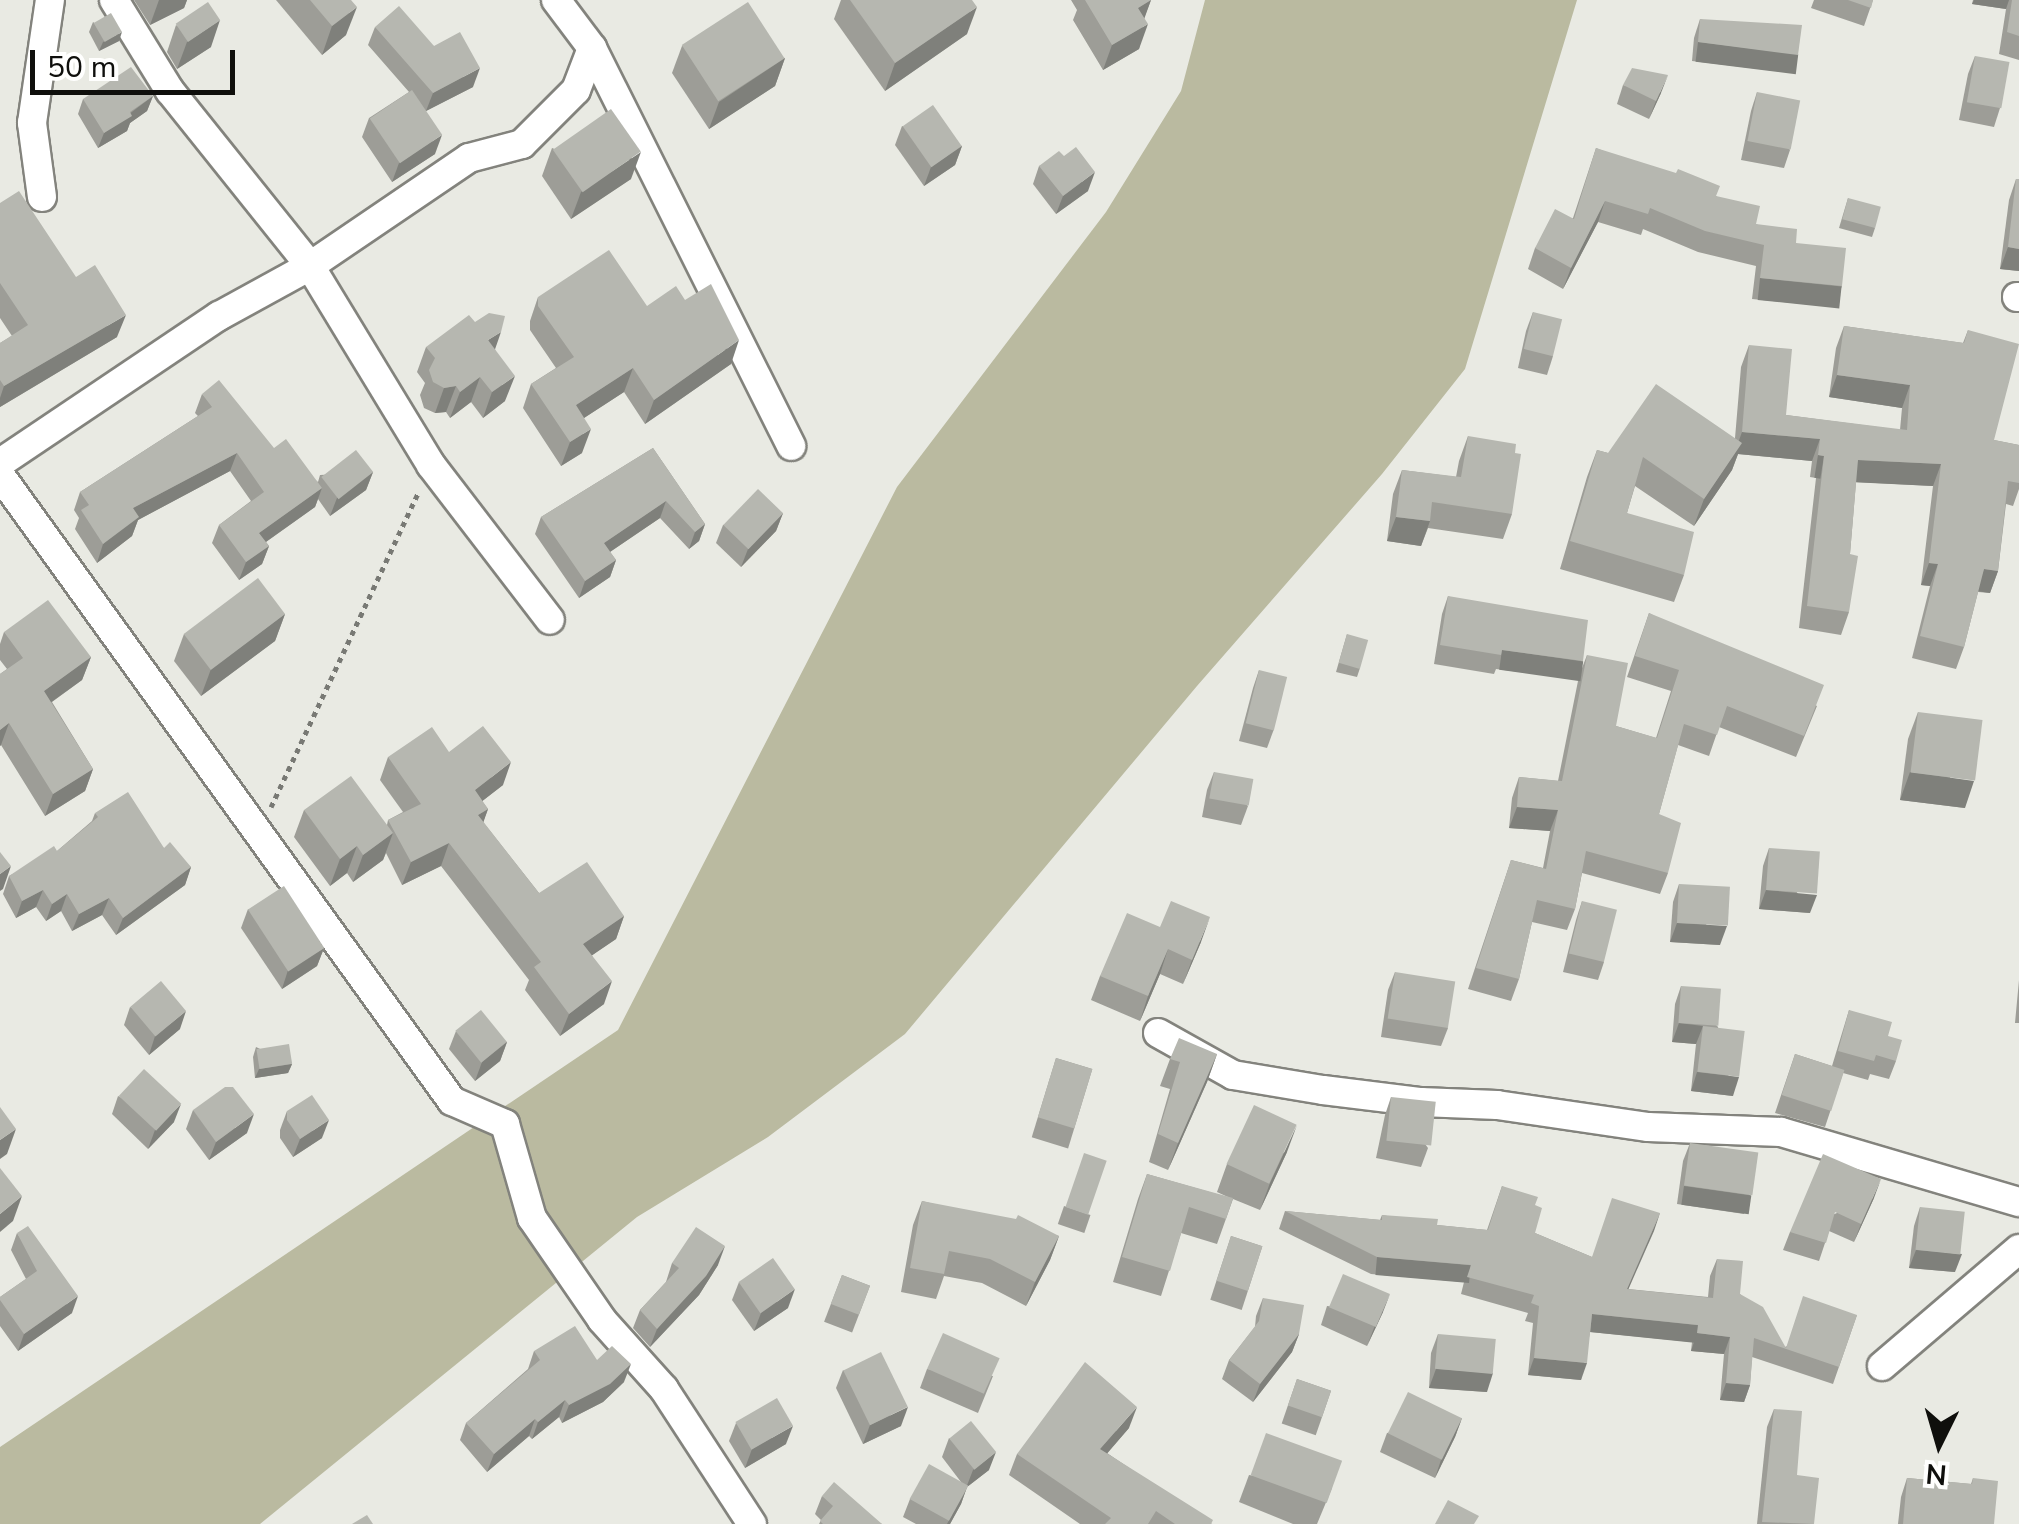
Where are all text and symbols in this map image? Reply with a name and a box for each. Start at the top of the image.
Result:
scale bar [35,30,240,92]
text: 50 m [47,47,116,88]
north arrow [1889,1394,1989,1494]
text: N [1924,1454,1948,1494]

